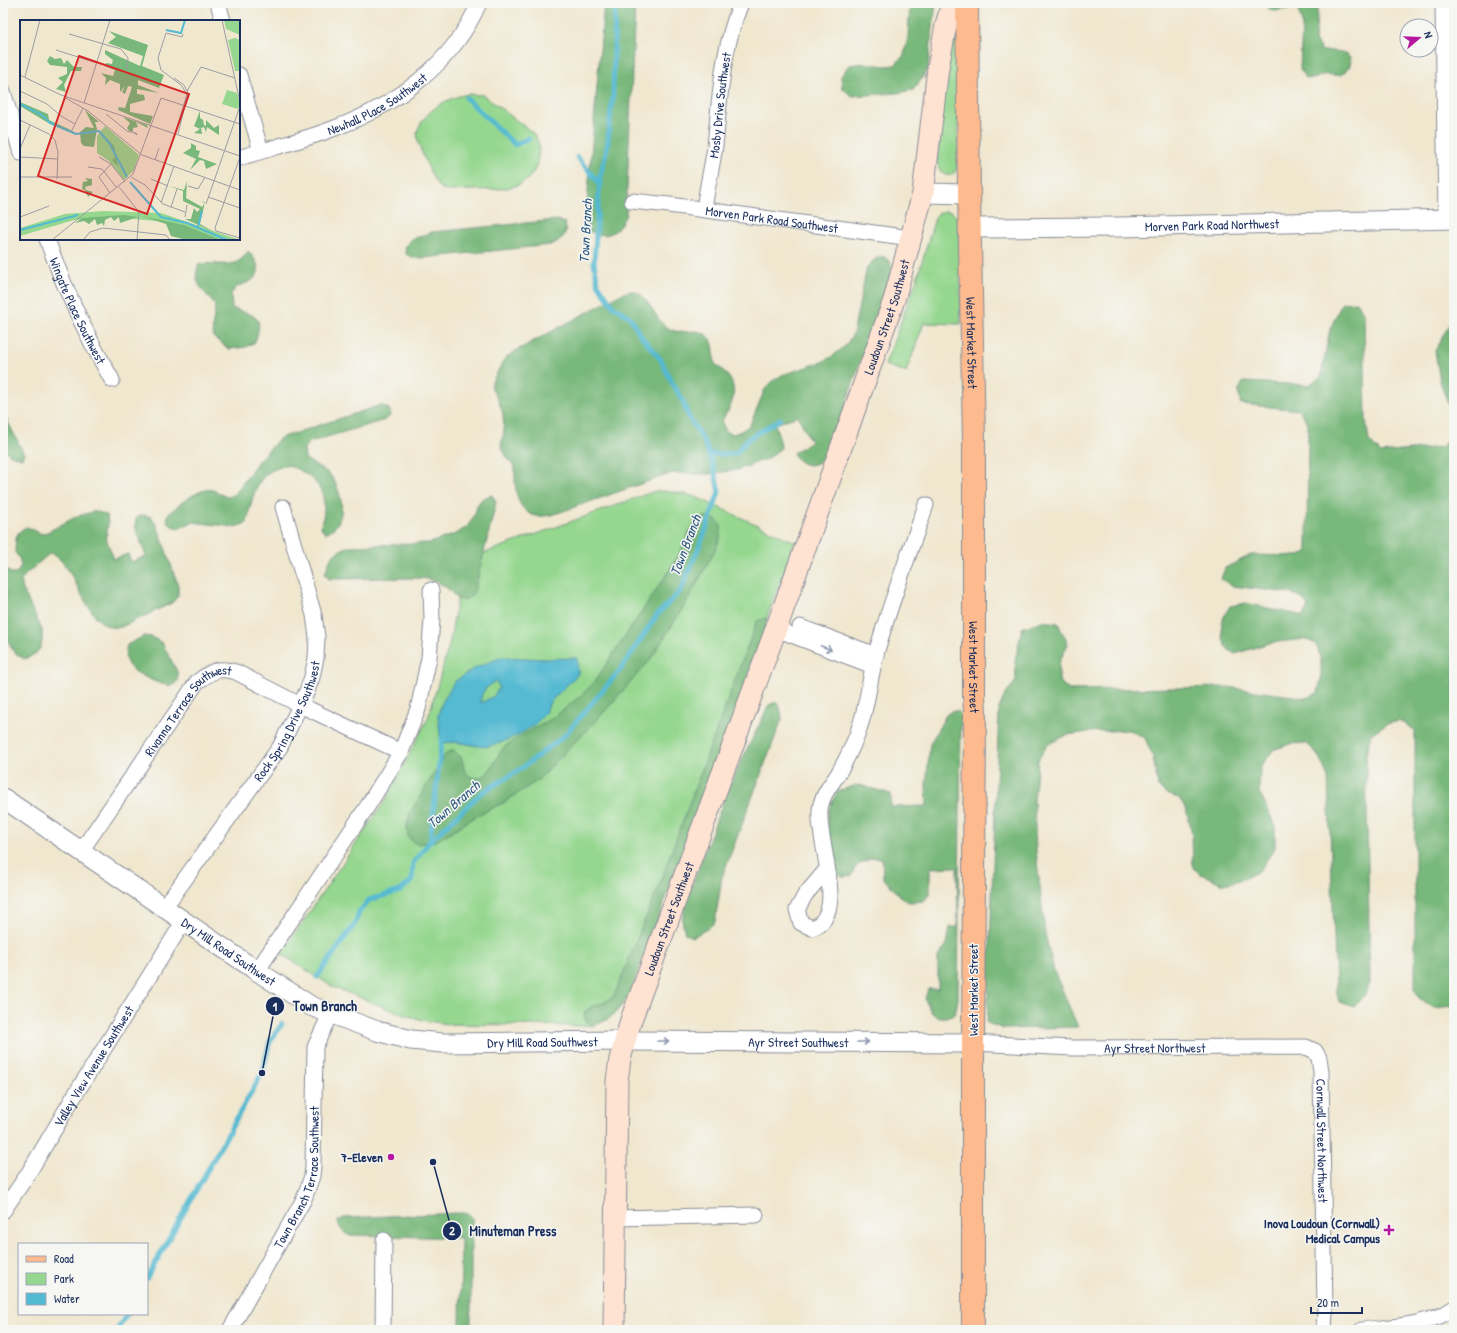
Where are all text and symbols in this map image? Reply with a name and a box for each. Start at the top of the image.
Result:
north arrow [1399,18,1439,58]
inset map [20,20,240,240]
text: N [1421,30,1436,40]
street label: Mosby Drive Southwest [704,50,735,159]
street label: Newhall Place Southwest [325,68,431,139]
water label: Town Branch [574,198,596,263]
street label: Morven Park Road Southwest [704,201,840,237]
street label: Morven Park Road Northwest [1145,214,1280,235]
street label: Wingate Place Southwest [45,255,110,368]
street label: Loudoun Street Southwest [859,257,914,377]
street label: West Market Street [962,297,982,390]
water label: Town Branch [665,511,706,578]
street label: West Market Street [965,621,984,714]
one-way arrow [819,644,831,652]
street label: Rock Spring Drive Southwest [249,659,324,785]
street label: Rivanna Terrace Southwest [140,661,234,760]
water label: Town Branch [423,775,484,832]
street label: Loudoun Street Southwest [639,859,698,978]
street label: Dry Mill Road Southwest [178,913,280,990]
street label: West Market Street [964,944,982,1036]
callout: Town Branch [265,993,365,1019]
text: Town Branch [292,996,357,1015]
text: 1 [273,998,278,1015]
street label: Valley View Avenue Southwest [49,1002,138,1130]
street label: Dry Mill Road Southwest [487,1032,598,1052]
street label: Ayr Street Southwest [748,1033,849,1051]
one-way arrow [656,1037,669,1045]
one-way arrow [856,1038,869,1046]
street label: Ayr Street Northwest [1104,1038,1206,1057]
street label: Cornwall Street Northwest [1312,1079,1332,1204]
street label: Town Branch Terrace Southwest [269,1106,323,1251]
place label: 7-Eleven [340,1148,383,1166]
marker: 7-Eleven [386,1152,396,1162]
place label: Inova Loudoun (Cornwall) Medical Campus [1264,1214,1380,1248]
callout: Minuteman Press [442,1218,565,1244]
text: Minuteman Press [470,1221,557,1240]
text: 2 [449,1222,455,1239]
marker: Inova Loudoun (Cornwall) Medical Campus [1383,1224,1395,1236]
legend [18,1243,148,1315]
text: Road [54,1250,74,1267]
text: Park [54,1270,74,1287]
scale bar [1311,1289,1362,1315]
text: Water [54,1290,80,1307]
text: 20 m [1317,1294,1339,1311]

